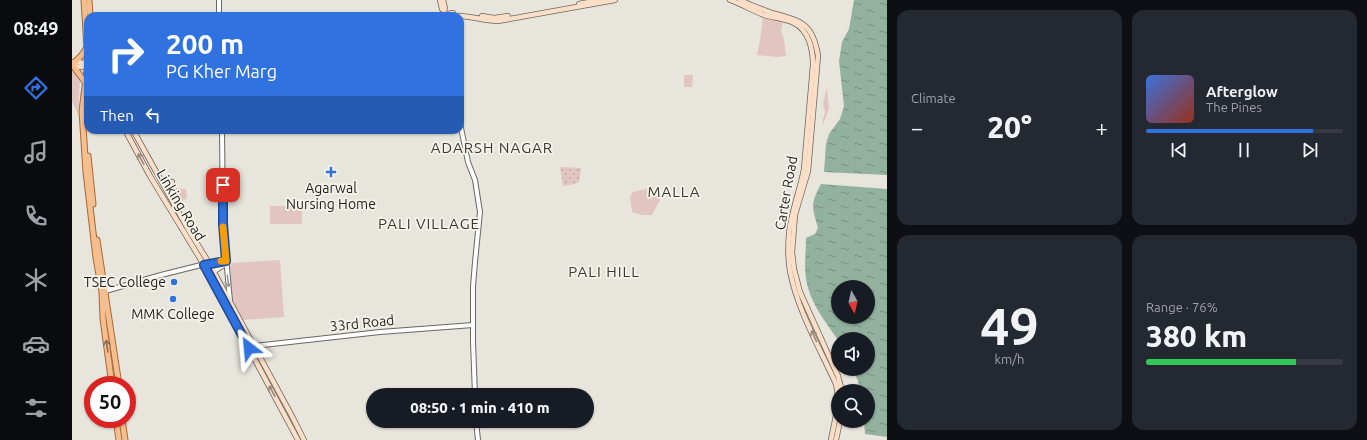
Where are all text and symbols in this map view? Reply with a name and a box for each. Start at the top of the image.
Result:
text: 08:49 [13,18,59,38]
icon: right [100,28,152,80]
text: 200 m [166,28,244,59]
text: PG Kher Marg [166,61,277,81]
icon: directions [22,74,50,102]
text: Afterglow [1206,83,1278,100]
text: Climate [911,91,956,105]
text: The Pines [1206,100,1262,114]
icon: left [142,104,164,126]
text: Then [100,107,134,124]
text: 20° [987,110,1032,144]
text: − [911,115,923,140]
text: + [1096,115,1108,140]
icon: music [22,138,50,166]
district label: ADARSH NAGAR [431,139,553,156]
icon: previous [1168,139,1190,161]
icon: pause [1233,139,1255,161]
icon: next [1299,139,1321,161]
one-way arrow [137,153,144,165]
street label: Carter Road [772,155,800,231]
street label: Linking Road [153,166,209,244]
marker: Agarwal Nursing Home [325,166,337,178]
pin [206,168,240,202]
icon: arrive [212,174,234,196]
place label: Agarwal Nursing Home [286,180,376,212]
district label: MALLA [647,183,701,200]
icon: phone [22,202,50,230]
district label: PALI VILLAGE [378,215,480,232]
district label: PALI HILL [568,263,640,280]
icon: climate [22,266,50,294]
place label: TSEC College [84,274,166,290]
one-way arrow [224,274,232,287]
marker: TSEC College [169,277,179,287]
north arrow [831,280,875,324]
map controls [831,280,875,428]
marker: MMK College [168,294,178,304]
text: 49 [980,297,1039,355]
text: Range · 76% [1146,300,1218,314]
place label: MMK College [131,306,215,322]
street label: 33rd Road [329,312,395,334]
text: 380 km [1146,319,1247,353]
position arrow [228,327,270,369]
icon: car [22,330,50,358]
one-way arrow [810,331,817,343]
button: sound [831,332,875,376]
one-way arrow [103,340,111,353]
text: km/h [994,352,1025,366]
speed limit sign: 50 [84,376,136,428]
button: search [831,384,875,428]
one-way arrow [268,385,276,397]
icon: filters [22,394,50,422]
text: 08:50 · 1 min · 410 m [410,399,550,416]

